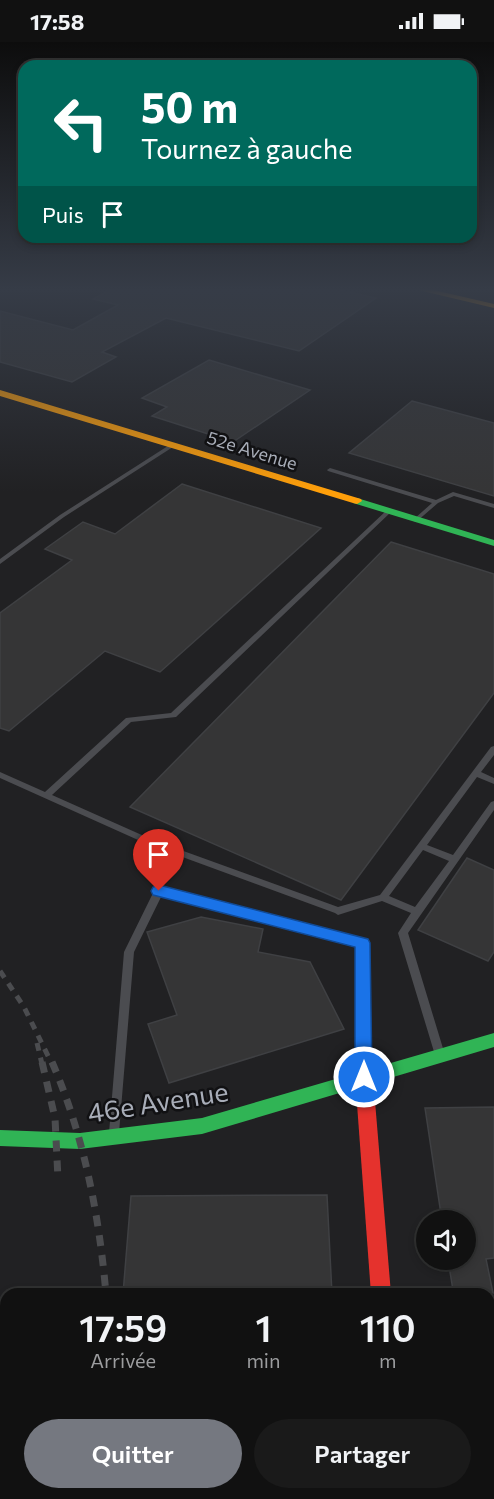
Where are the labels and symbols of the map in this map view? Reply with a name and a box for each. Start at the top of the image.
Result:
street label: 52e Avenue [204,426,300,474]
pin [133,829,184,891]
position arrow [332,1045,396,1109]
street label: 46e Avenue [85,1074,230,1129]

